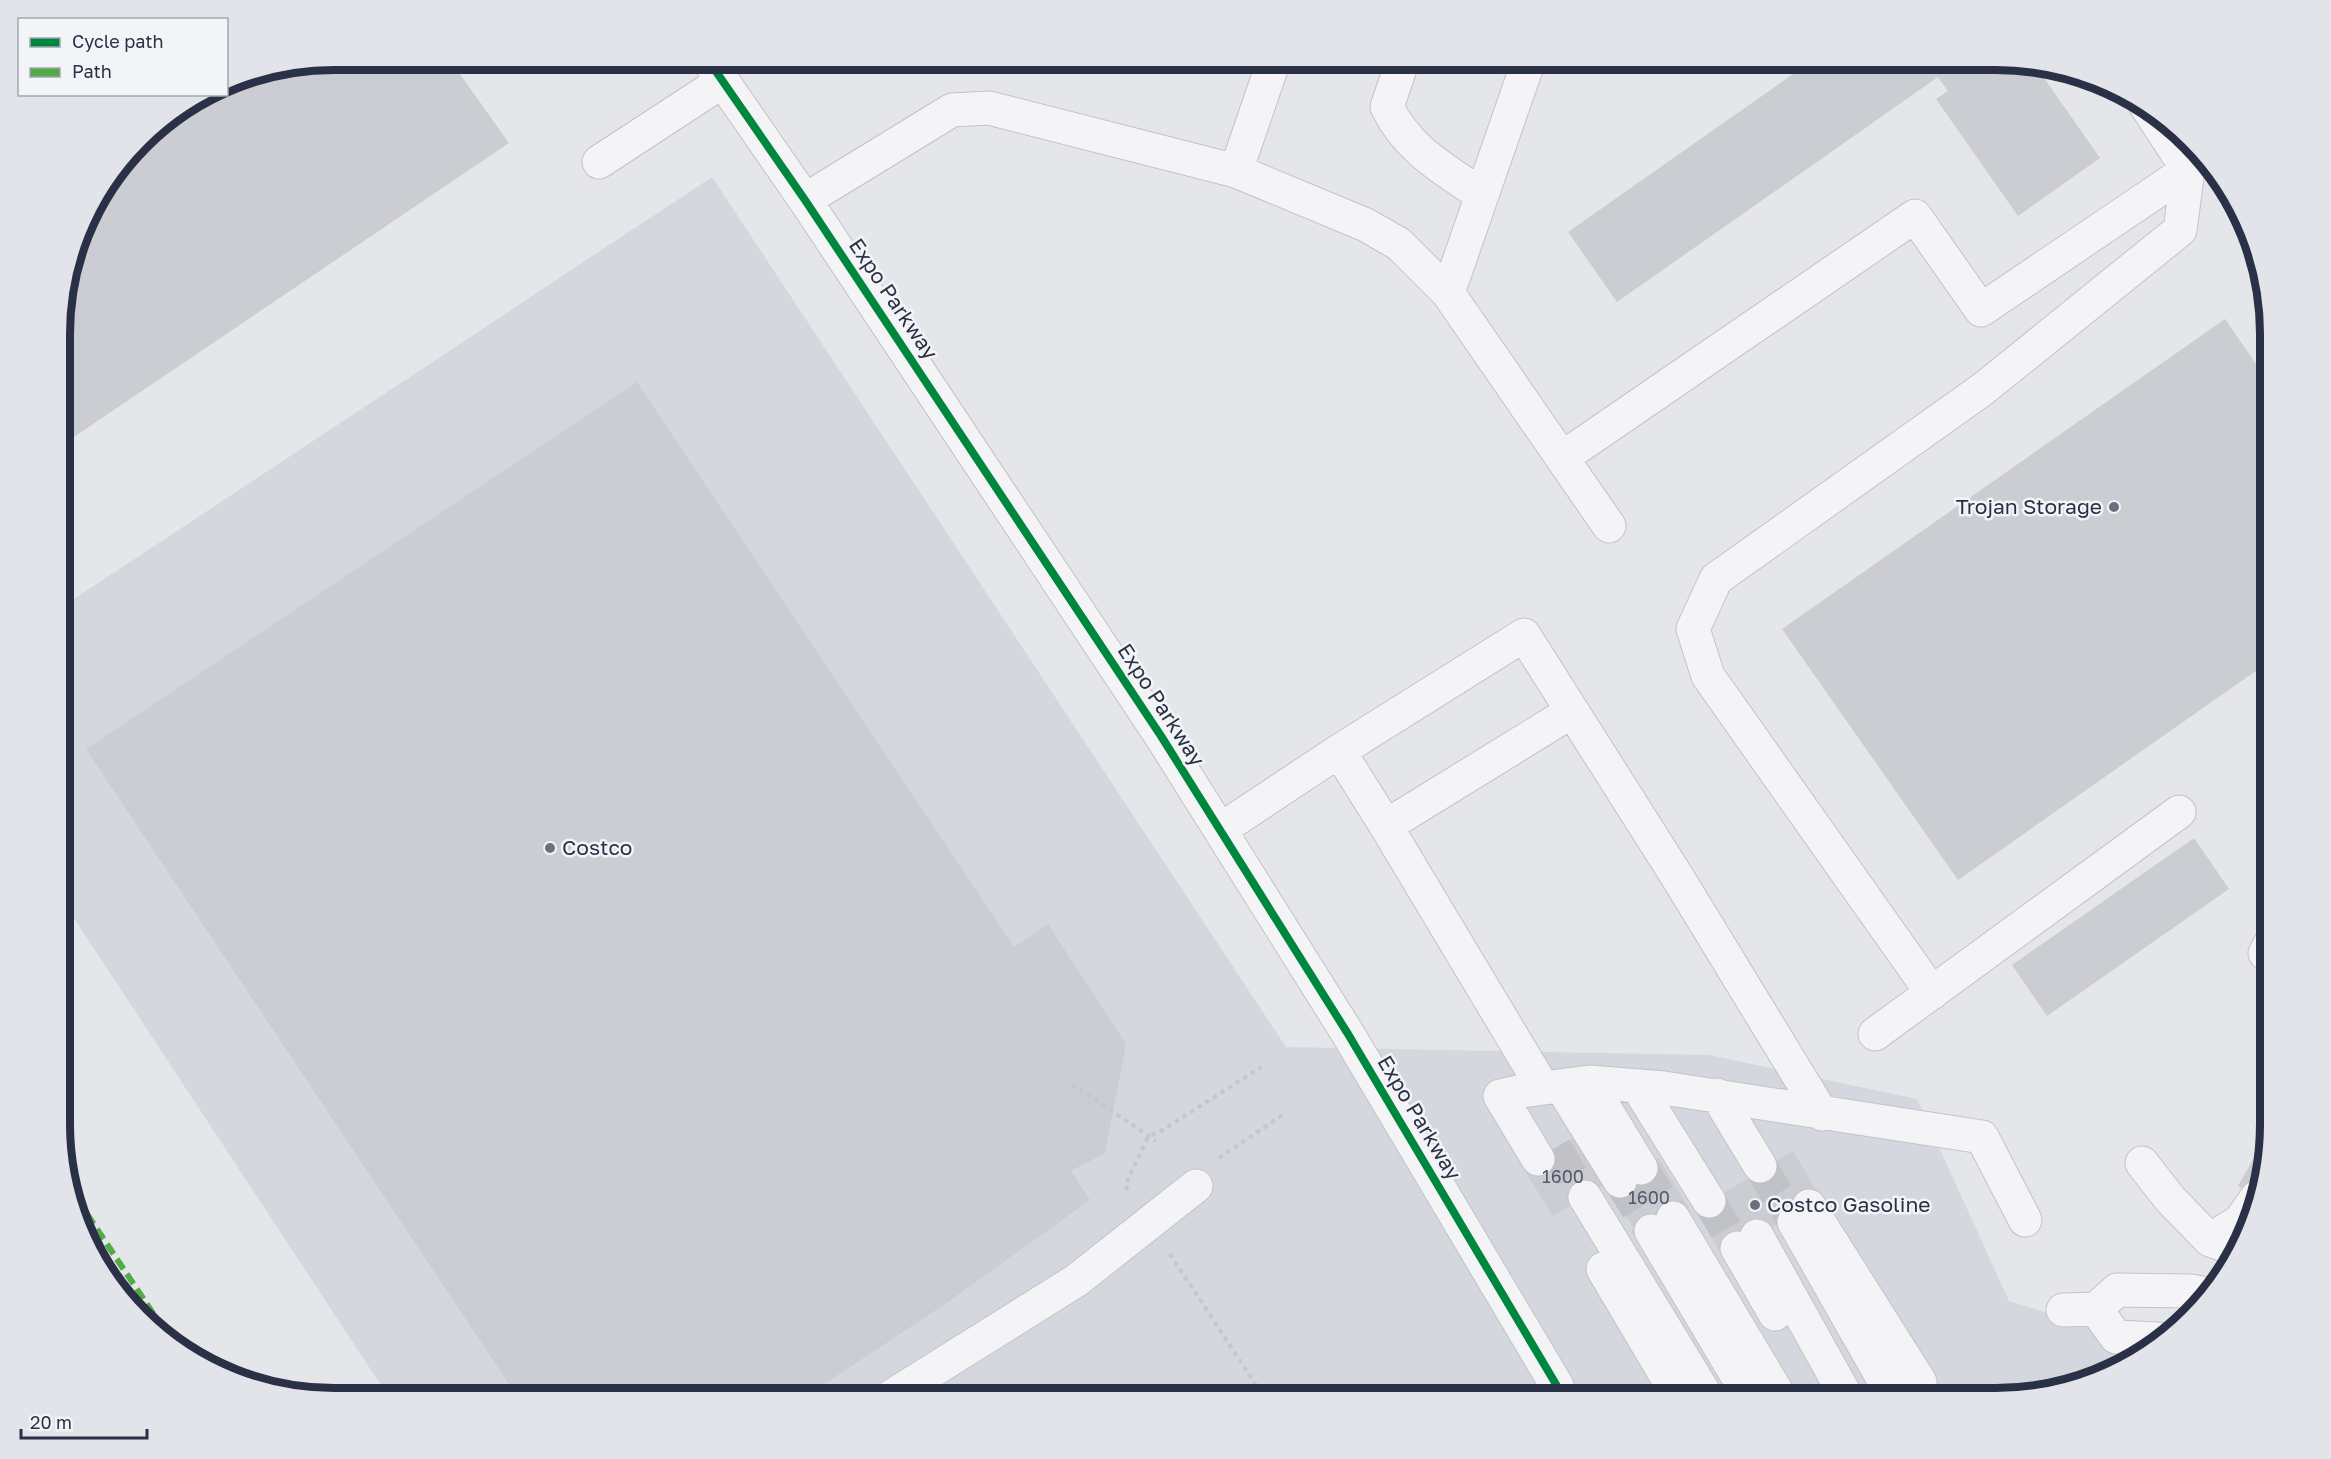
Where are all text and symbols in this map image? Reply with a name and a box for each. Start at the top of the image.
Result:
legend [18,18,228,96]
text: Cycle path [72,30,164,52]
text: Path [72,60,112,82]
street label: Expo Parkway [844,233,944,364]
place label: Trojan Storage [1956,493,2102,519]
marker: Trojan Storage [2107,500,2121,514]
street label: Expo Parkway [1113,638,1211,771]
place label: Costco [562,834,632,860]
marker: Costco [543,841,557,855]
street label: Expo Parkway [1373,1051,1467,1185]
house number: 1600 [1542,1165,1584,1187]
house number: 1600 [1628,1186,1670,1208]
place label: Costco Gasoline [1767,1191,1931,1217]
marker: Costco Gasoline [1748,1198,1762,1212]
scale bar [21,1402,147,1440]
text: 20 m [30,1411,72,1433]

